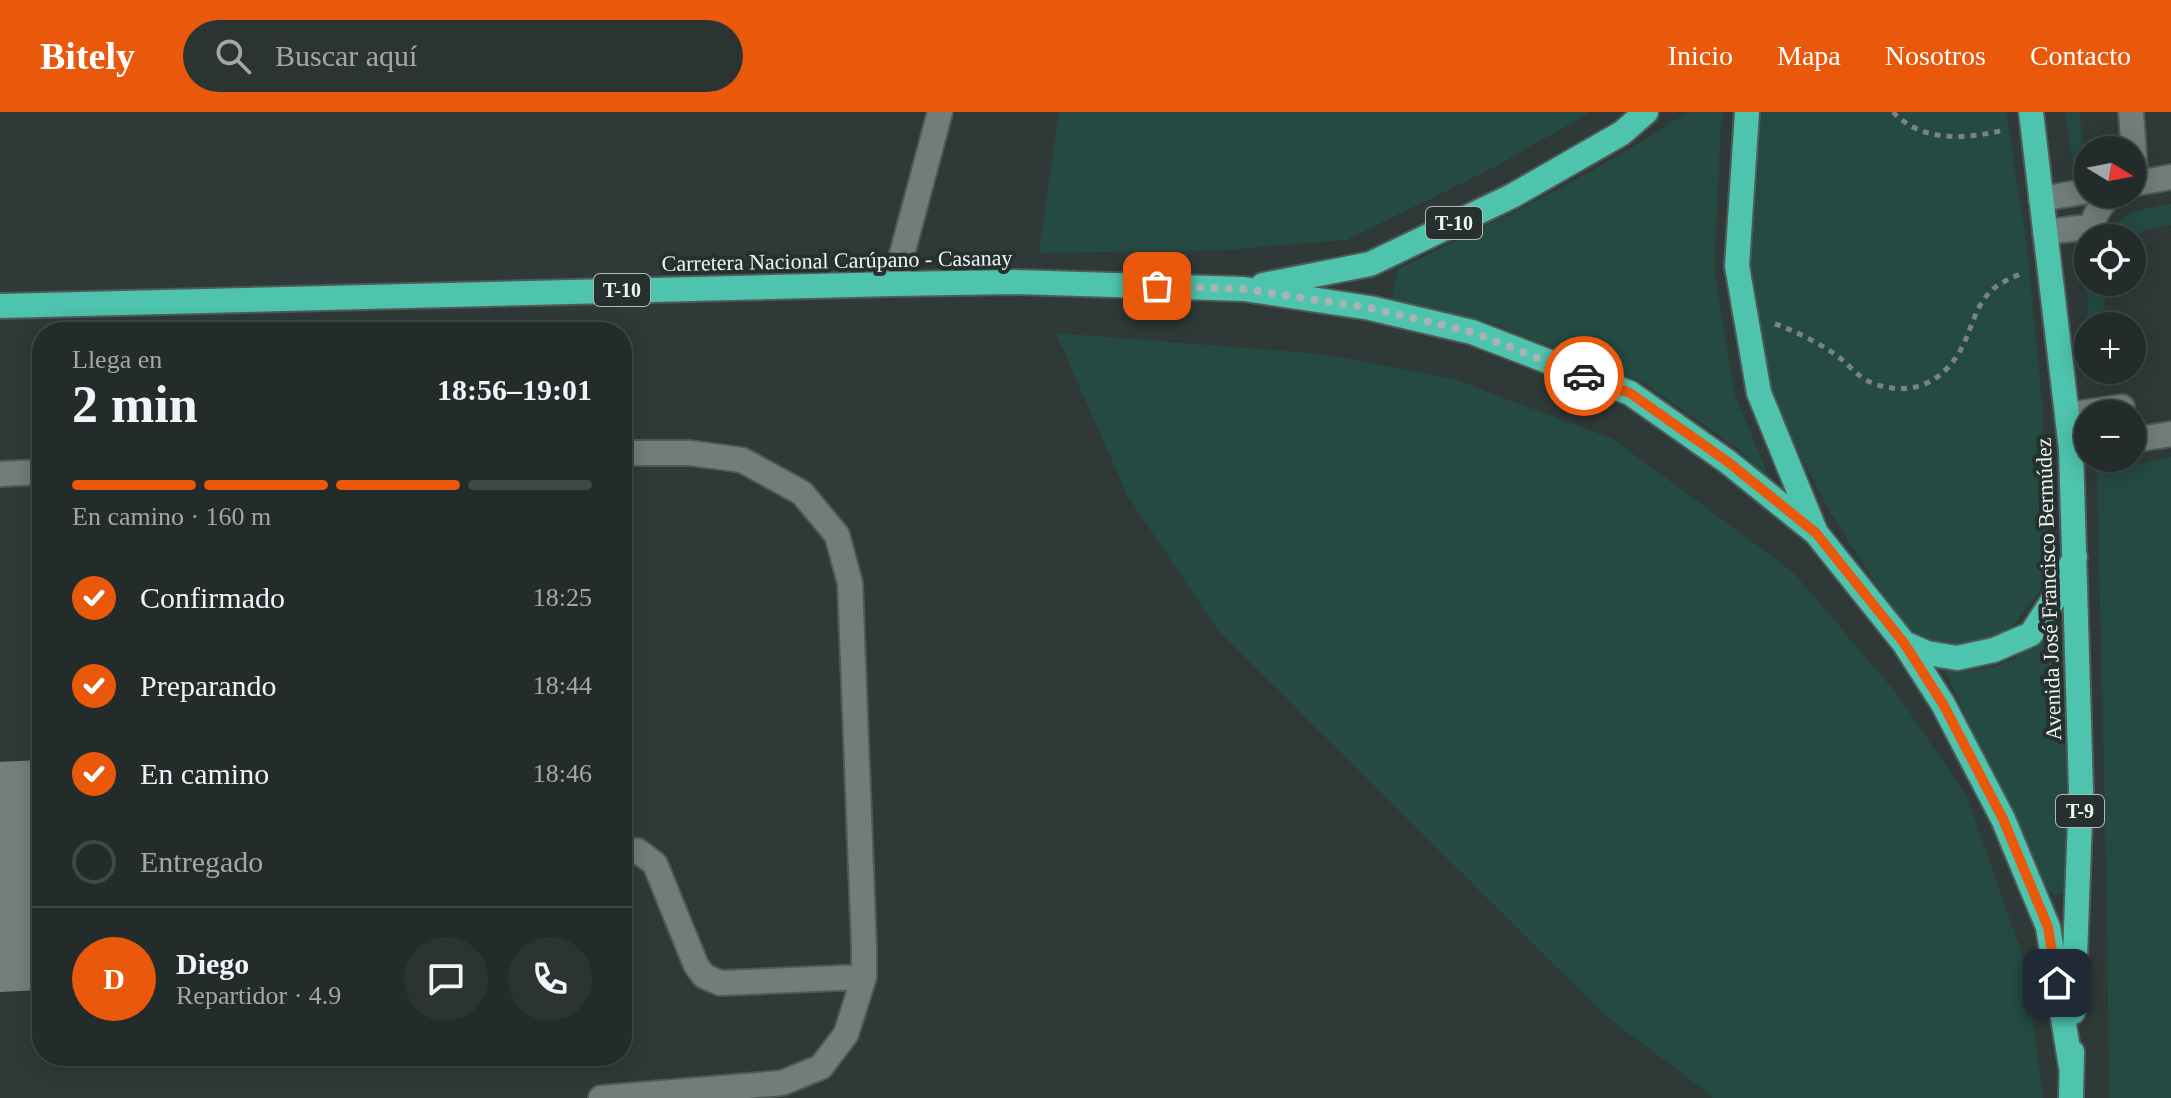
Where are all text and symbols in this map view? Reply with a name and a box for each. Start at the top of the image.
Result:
search box [183,20,743,92]
icon: search [211,34,255,78]
text: Bitely [40,35,135,77]
text: Buscar aquí [275,39,417,72]
text: Inicio [1668,40,1733,71]
text: Mapa [1777,40,1841,71]
text: Nosotros [1885,40,1986,71]
text: Contacto [2030,40,2131,71]
north arrow [2074,136,2146,208]
map controls [2074,136,2146,472]
road number: T-10 [1426,207,1482,239]
button: locate [2074,224,2146,296]
street label: Carretera Nacional Carúpano - Casanay [662,245,1013,276]
pin [1123,252,1191,320]
icon: bag [1135,264,1179,308]
road number: T-10 [594,274,650,306]
button: + [2074,312,2146,384]
courier [1544,336,1624,416]
text: Llega en [72,345,162,374]
icon: car [1562,354,1606,398]
text: 18:56–19:01 [437,373,592,406]
text: 2 min [72,376,198,433]
button: − [2074,400,2146,472]
street label: Avenida José Francisco Bermúdez [2031,437,2066,741]
text: En camino · 160 m [72,502,271,531]
icon: check [72,576,116,620]
text: Confirmado [140,581,285,614]
text: 18:25 [533,583,592,612]
icon: check [72,664,116,708]
text: Preparando [140,669,277,702]
text: 18:44 [533,671,592,700]
icon: check [72,752,116,796]
text: En camino [140,757,269,790]
text: 18:46 [533,759,592,788]
road number: T-9 [2056,795,2104,827]
text: Entregado [140,845,263,878]
button: chat [404,937,488,1021]
button: phone [508,937,592,1021]
text: Diego [176,947,249,980]
pin [2023,949,2091,1017]
icon: home [2035,961,2079,1005]
text: D [103,962,125,995]
text: Repartidor · 4.9 [176,981,341,1010]

